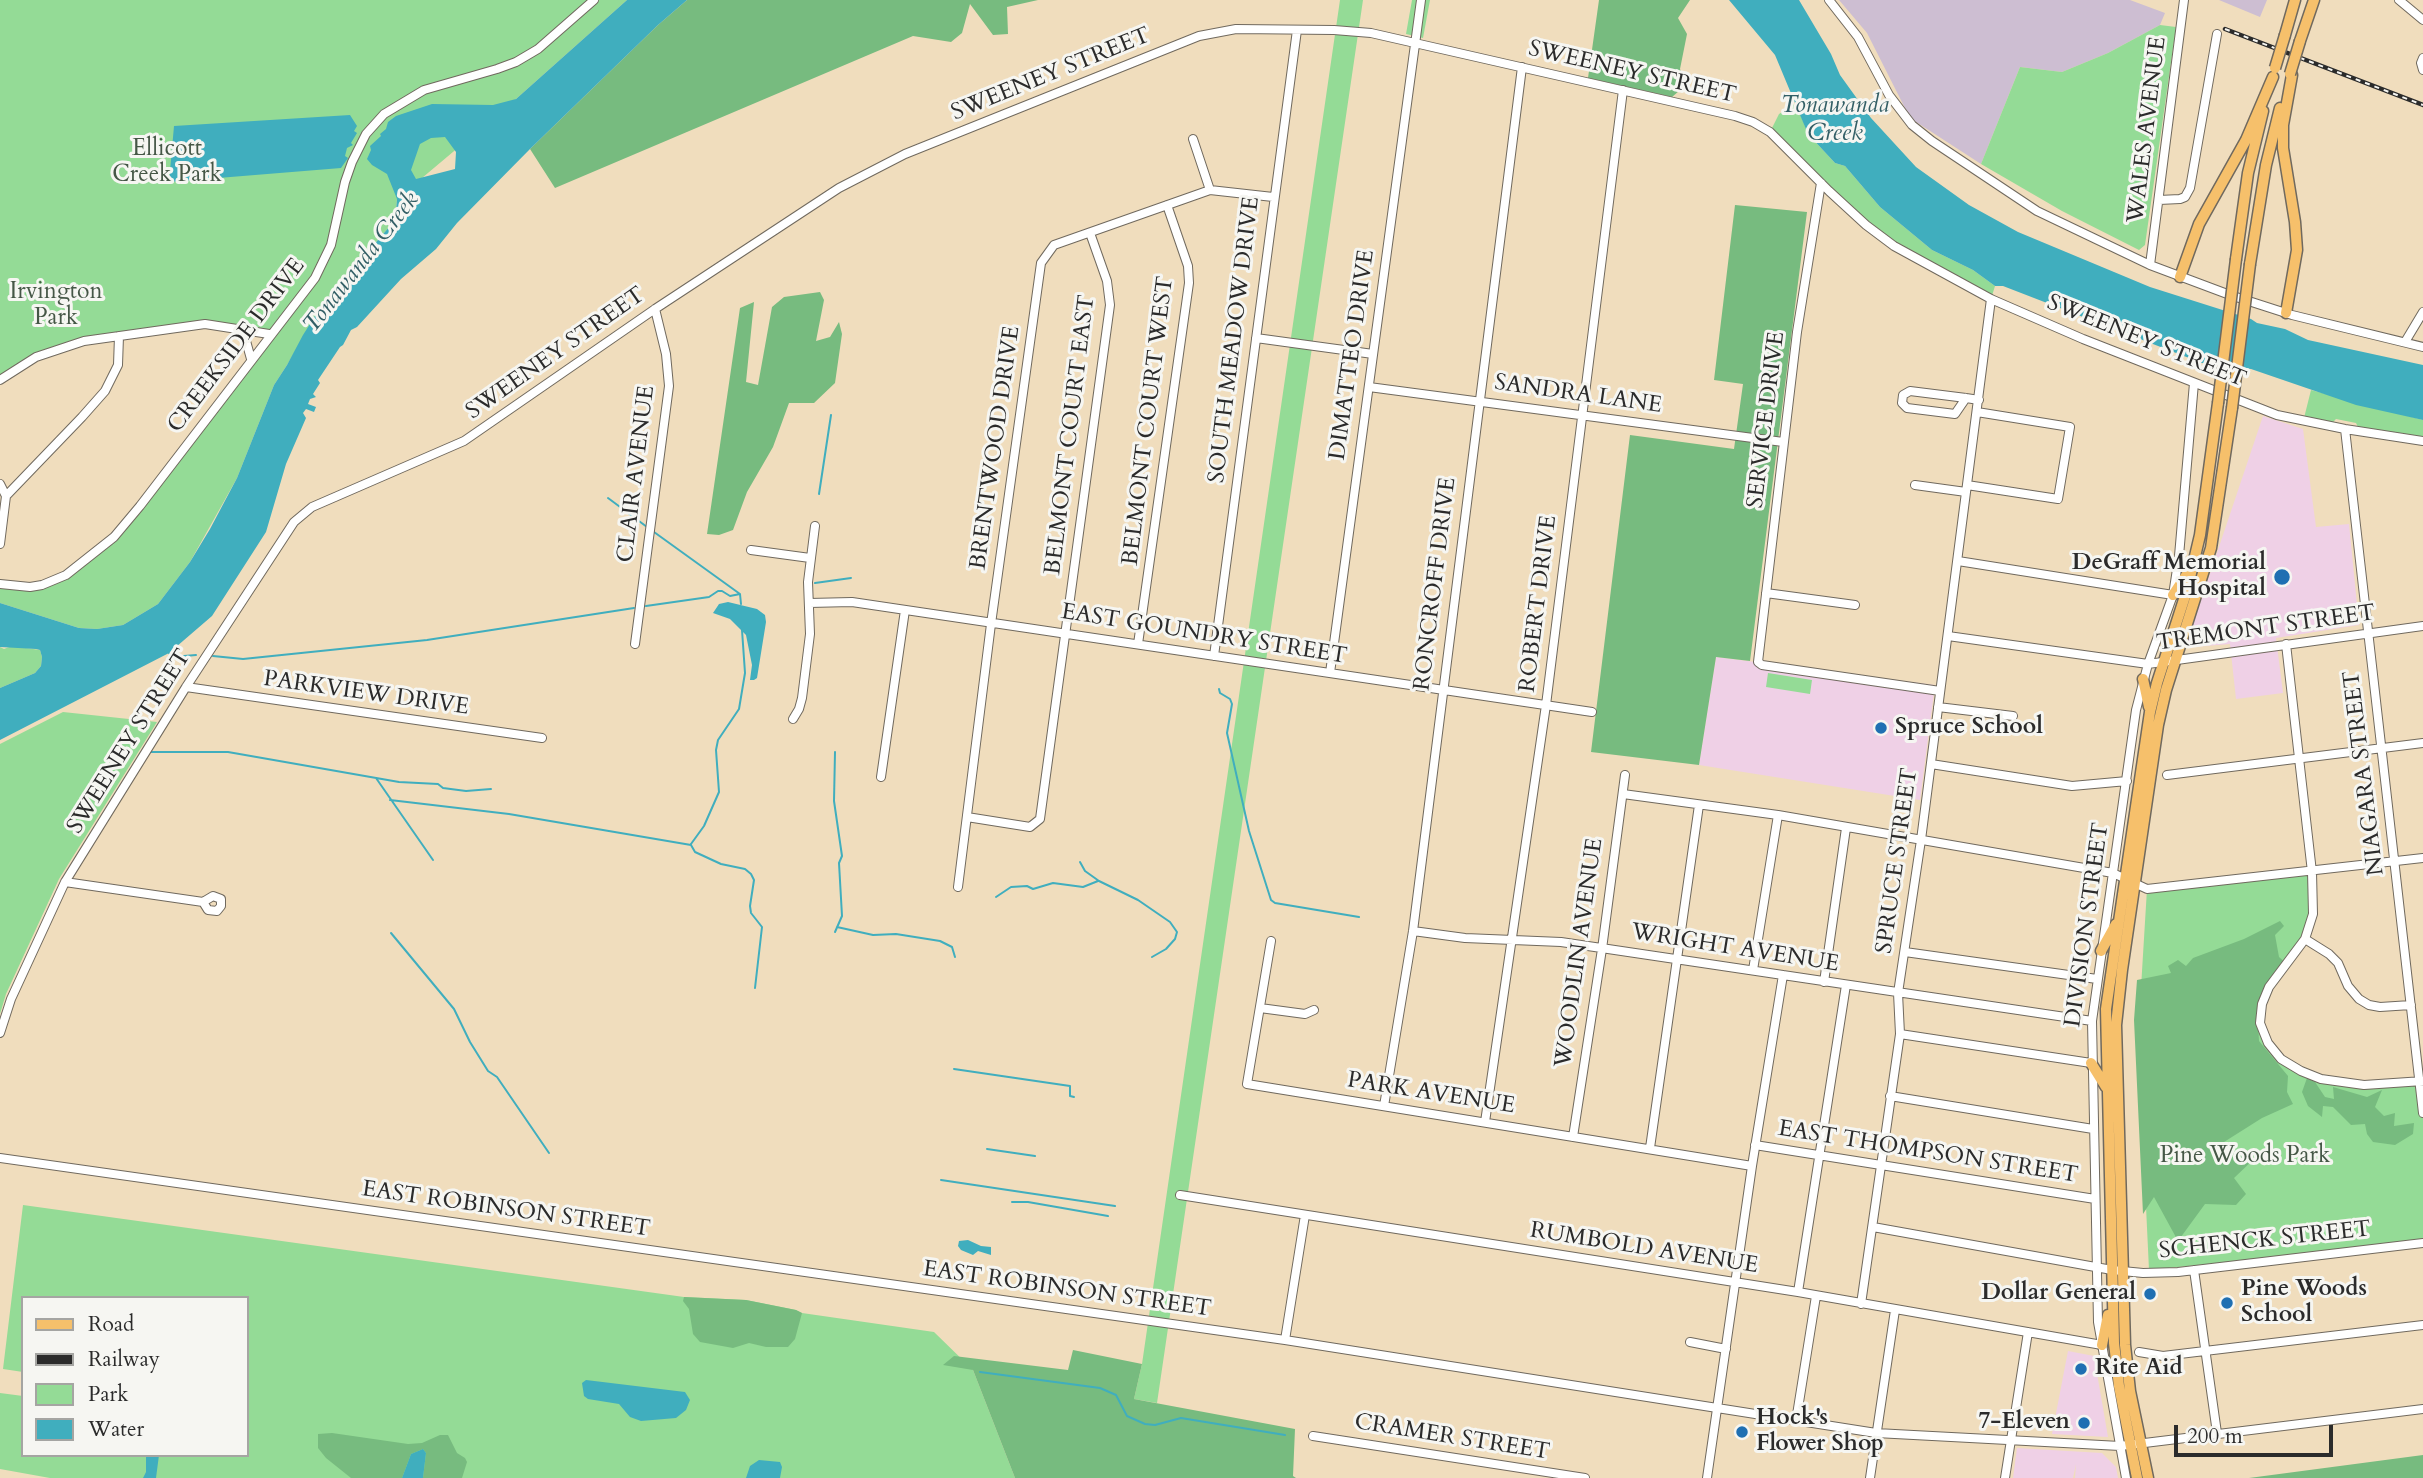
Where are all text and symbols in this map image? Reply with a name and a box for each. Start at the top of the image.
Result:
street label: SWEENEY STREET [948,22,1154,128]
street label: WALES AVENUE [2123,35,2173,225]
street label: SWEENEY STREET [1526,36,1738,110]
water label: Tonawanda Creek [1781,92,1889,148]
park label: Ellicott Creek Park [112,136,222,190]
water label: Tonawanda Creek [298,187,426,339]
street label: SOUTH MEADOW DRIVE [1204,195,1266,485]
street label: DIMATTEO DRIVE [1325,248,1381,462]
street label: CREEKSIDE DRIVE [162,253,312,439]
street label: BELMONT COURT WEST [1118,275,1180,567]
park label: Irvington Park [9,279,103,333]
street label: SWEENEY STREET [461,282,651,426]
street label: SWEENEY STREET [2043,289,2249,395]
street label: BELMONT COURT EAST [1040,293,1102,577]
street label: BRENTWOOD DRIVE [965,324,1027,572]
street label: SERVICE DRIVE [1742,330,1792,510]
street label: SANDRA LANE [1493,370,1663,420]
street label: CLAIR AVENUE [612,384,662,564]
street label: RONCROFF DRIVE [1409,476,1463,692]
street label: ROBERT DRIVE [1514,514,1564,694]
place label: DeGraff Memorial Hospital [2072,550,2266,604]
marker: DeGraff Memorial Hospital [2272,567,2292,587]
street label: EAST GOUNDRY STREET [1059,599,1349,671]
street label: TREMONT STREET [2155,600,2377,658]
street label: SWEENEY STREET [62,645,198,839]
street label: PARKVIEW DRIVE [262,666,470,722]
street label: NIAGARA STREET [2339,669,2391,877]
place label: Spruce School [1895,714,2043,742]
marker: Spruce School [1873,720,1889,736]
street label: SPRUCE STREET [1871,766,1925,956]
street label: DIVISION STREET [2060,821,2116,1029]
street label: WOODLIN AVENUE [1550,836,1610,1070]
street label: WRIGHT AVENUE [1629,919,1841,979]
street label: PARK AVENUE [1345,1067,1517,1121]
street label: EAST THOMPSON STREET [1776,1116,2080,1190]
park label: Pine Woods Park [2160,1143,2330,1171]
street label: EAST ROBINSON STREET [360,1176,652,1244]
street label: SCHENCK STREET [2158,1216,2372,1266]
street label: RUMBOLD AVENUE [1528,1217,1760,1281]
street label: EAST ROBINSON STREET [921,1256,1213,1324]
place label: Pine Woods School [2241,1276,2367,1330]
place label: Dollar General [1981,1280,2136,1308]
marker: Dollar General [2142,1286,2158,1302]
marker: Pine Woods School [2219,1295,2235,1311]
legend [21,1296,248,1457]
text: Road [88,1310,134,1339]
text: Railway [88,1345,160,1374]
place label: Rite Aid [2095,1355,2183,1383]
marker: Rite Aid [2073,1361,2089,1377]
text: Park [88,1380,128,1409]
place label: Hock's Flower Shop [1756,1405,1884,1459]
street label: CRAMER STREET [1352,1409,1552,1467]
place label: 7-Eleven [1978,1409,2070,1437]
scale bar [2178,1412,2337,1456]
text: Water [88,1415,144,1444]
marker: 7-Eleven [2076,1415,2092,1431]
text: 200 m [2187,1422,2243,1451]
marker: Hock's Flower Shop [1734,1424,1750,1440]

